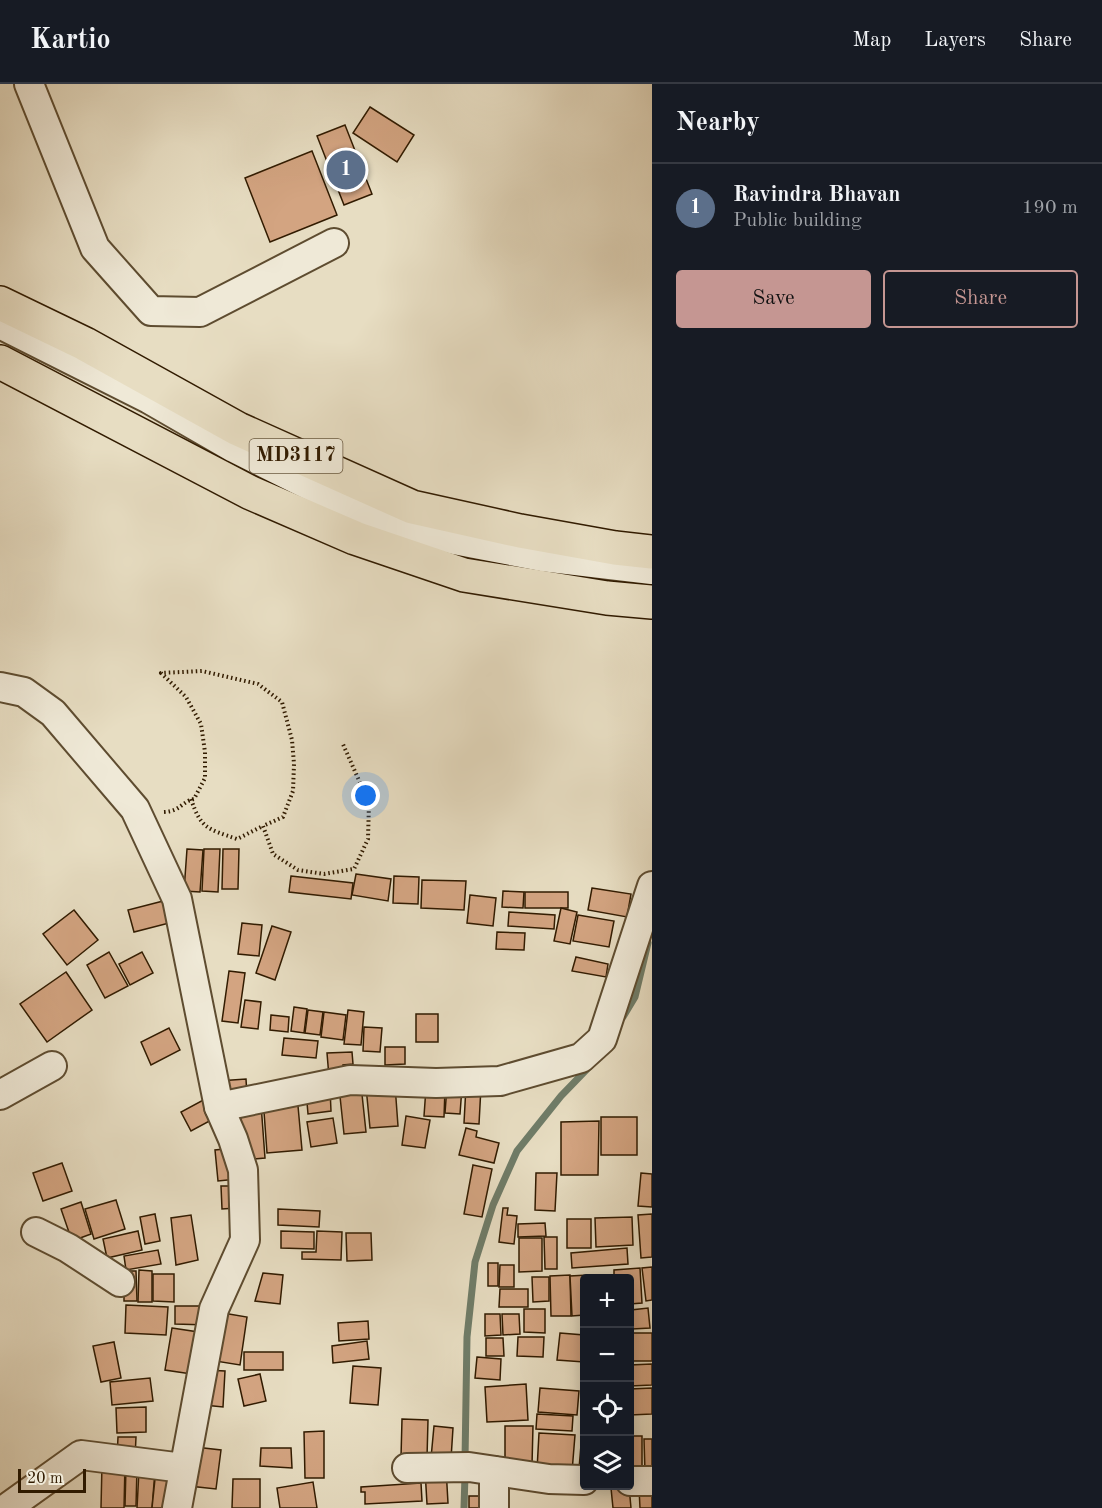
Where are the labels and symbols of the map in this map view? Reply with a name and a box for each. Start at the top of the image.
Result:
pin: 1 [326,148,366,193]
road number: MD3117 [250,439,342,473]
your location [351,781,380,810]
scale bar [18,1466,86,1494]

